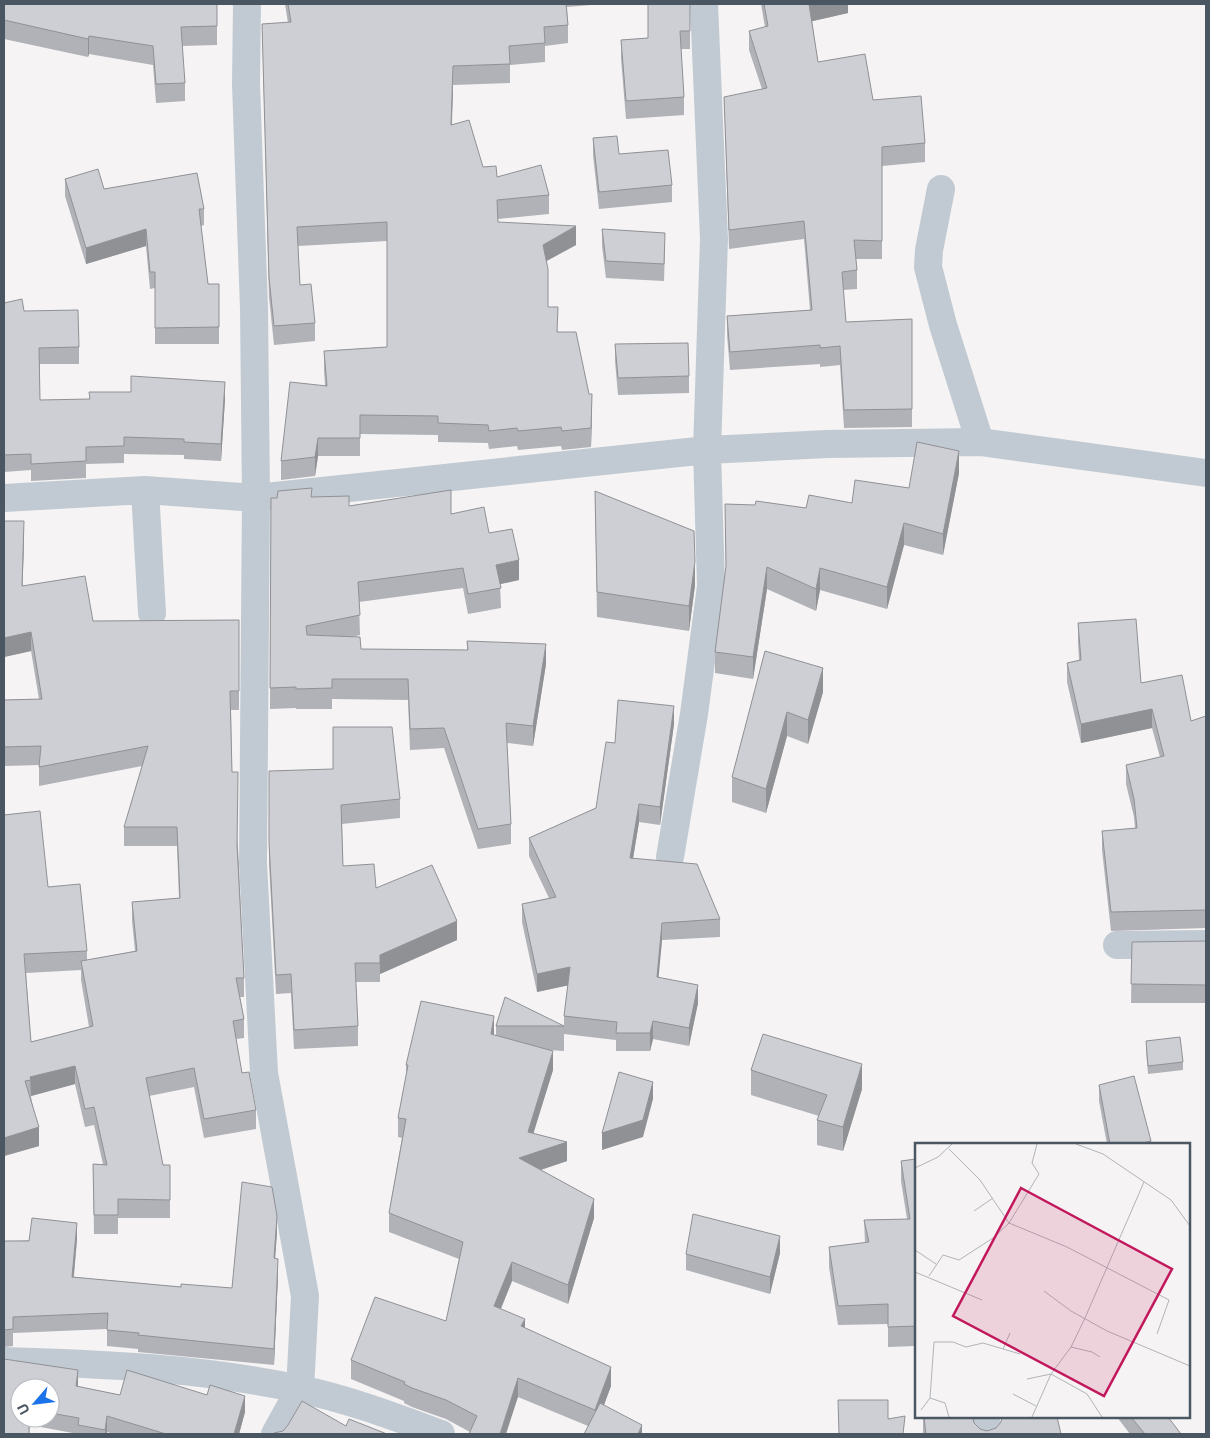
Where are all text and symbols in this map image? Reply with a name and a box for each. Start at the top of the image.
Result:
inset map [915,1143,1190,1418]
north arrow [10,1378,60,1428]
text: U [14,1401,33,1417]

